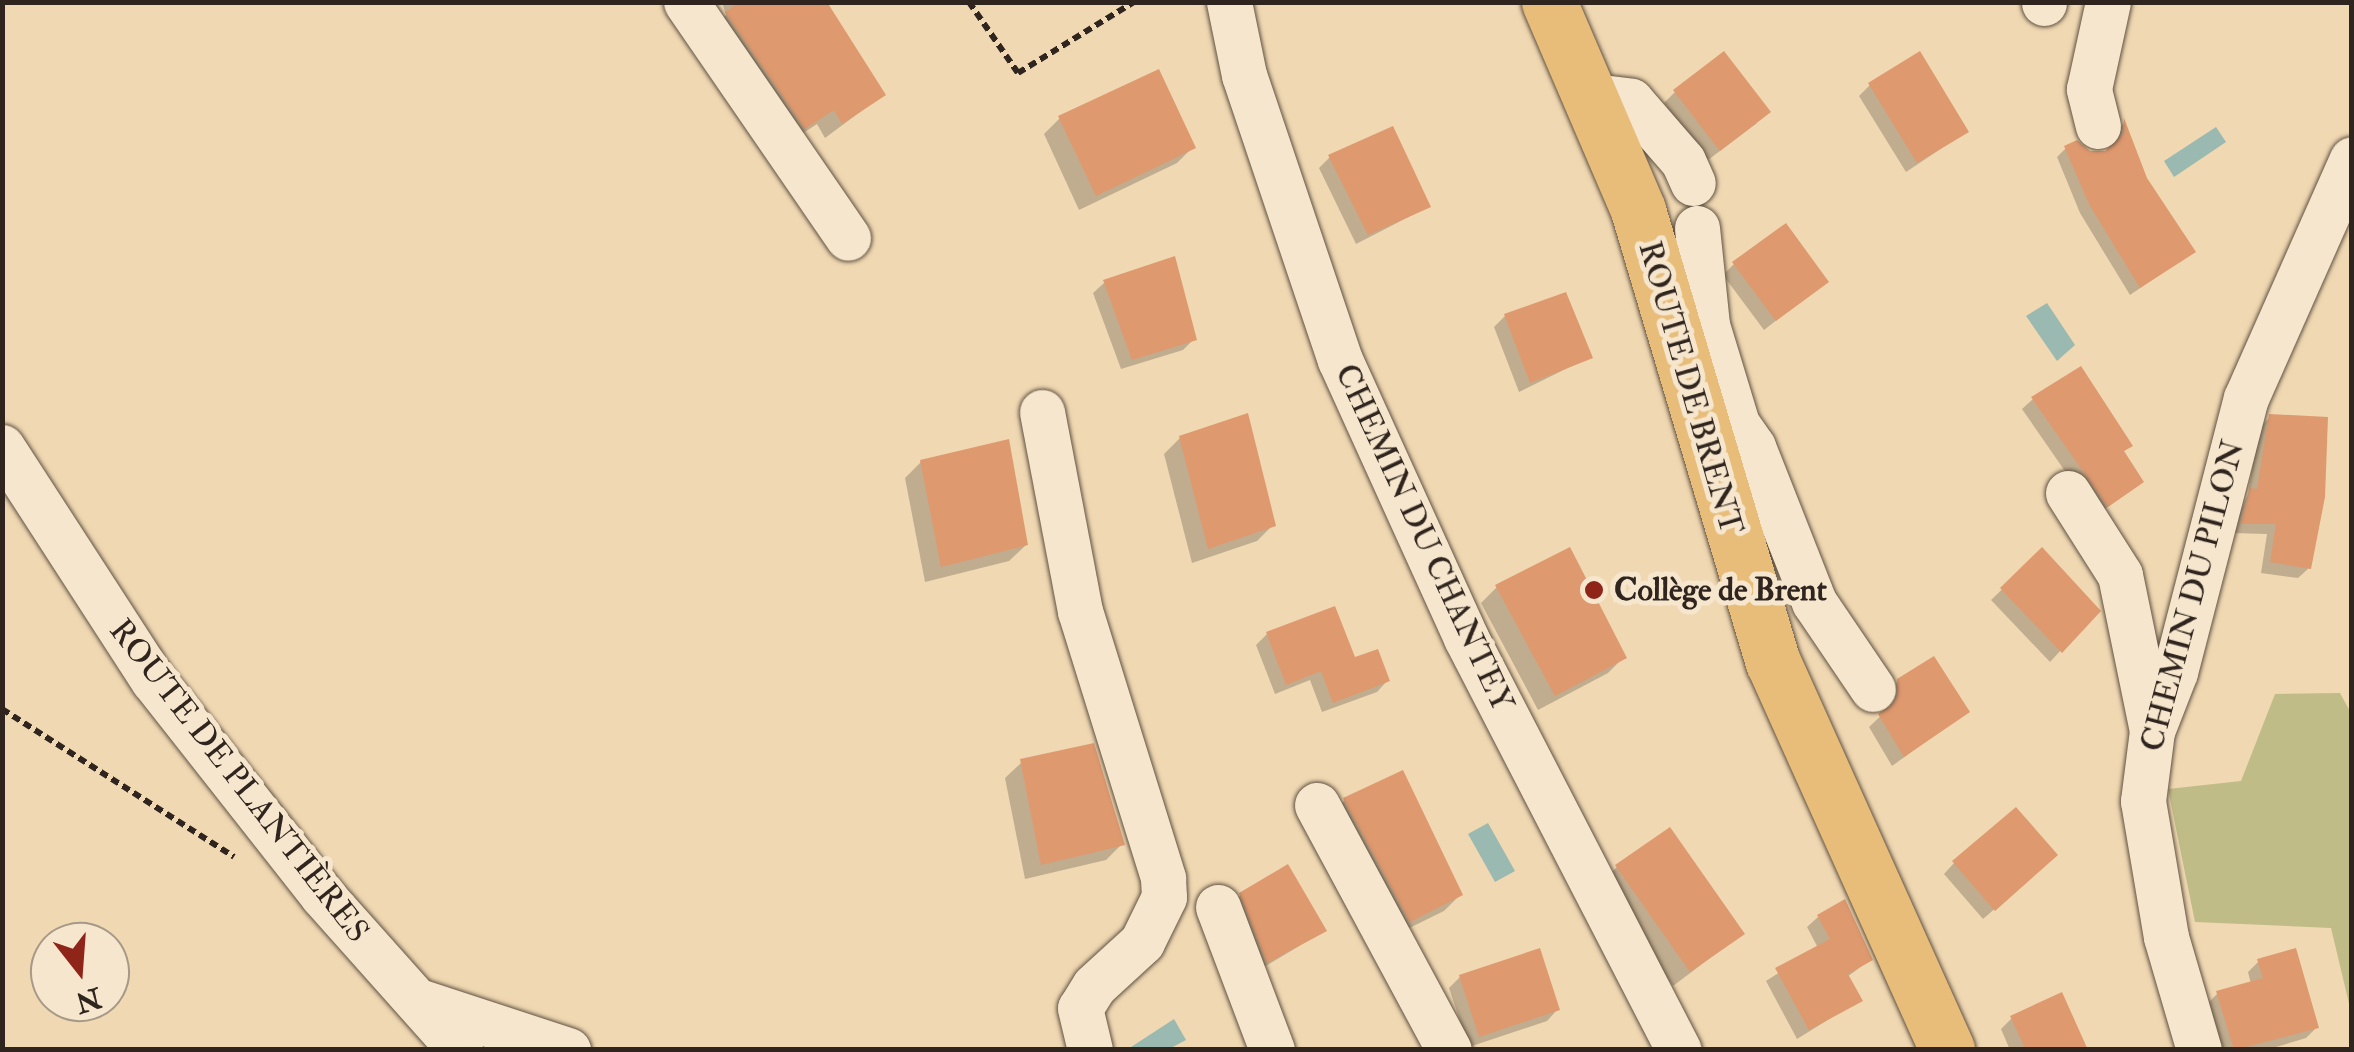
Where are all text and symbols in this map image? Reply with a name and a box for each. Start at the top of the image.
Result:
street label: ROUTE DE BRENT [1630,237,1750,539]
street label: CHEMIN DU CHANTEY [1327,358,1521,718]
street label: CHEMIN DU PILON [2133,436,2253,756]
place label: Collège de Brent [1614,571,1827,609]
marker: Collège de Brent [1583,579,1605,601]
street label: ROUTE DE PLANTIÈRES [101,612,377,950]
north arrow [30,922,130,1022]
text: N [71,979,105,1020]

